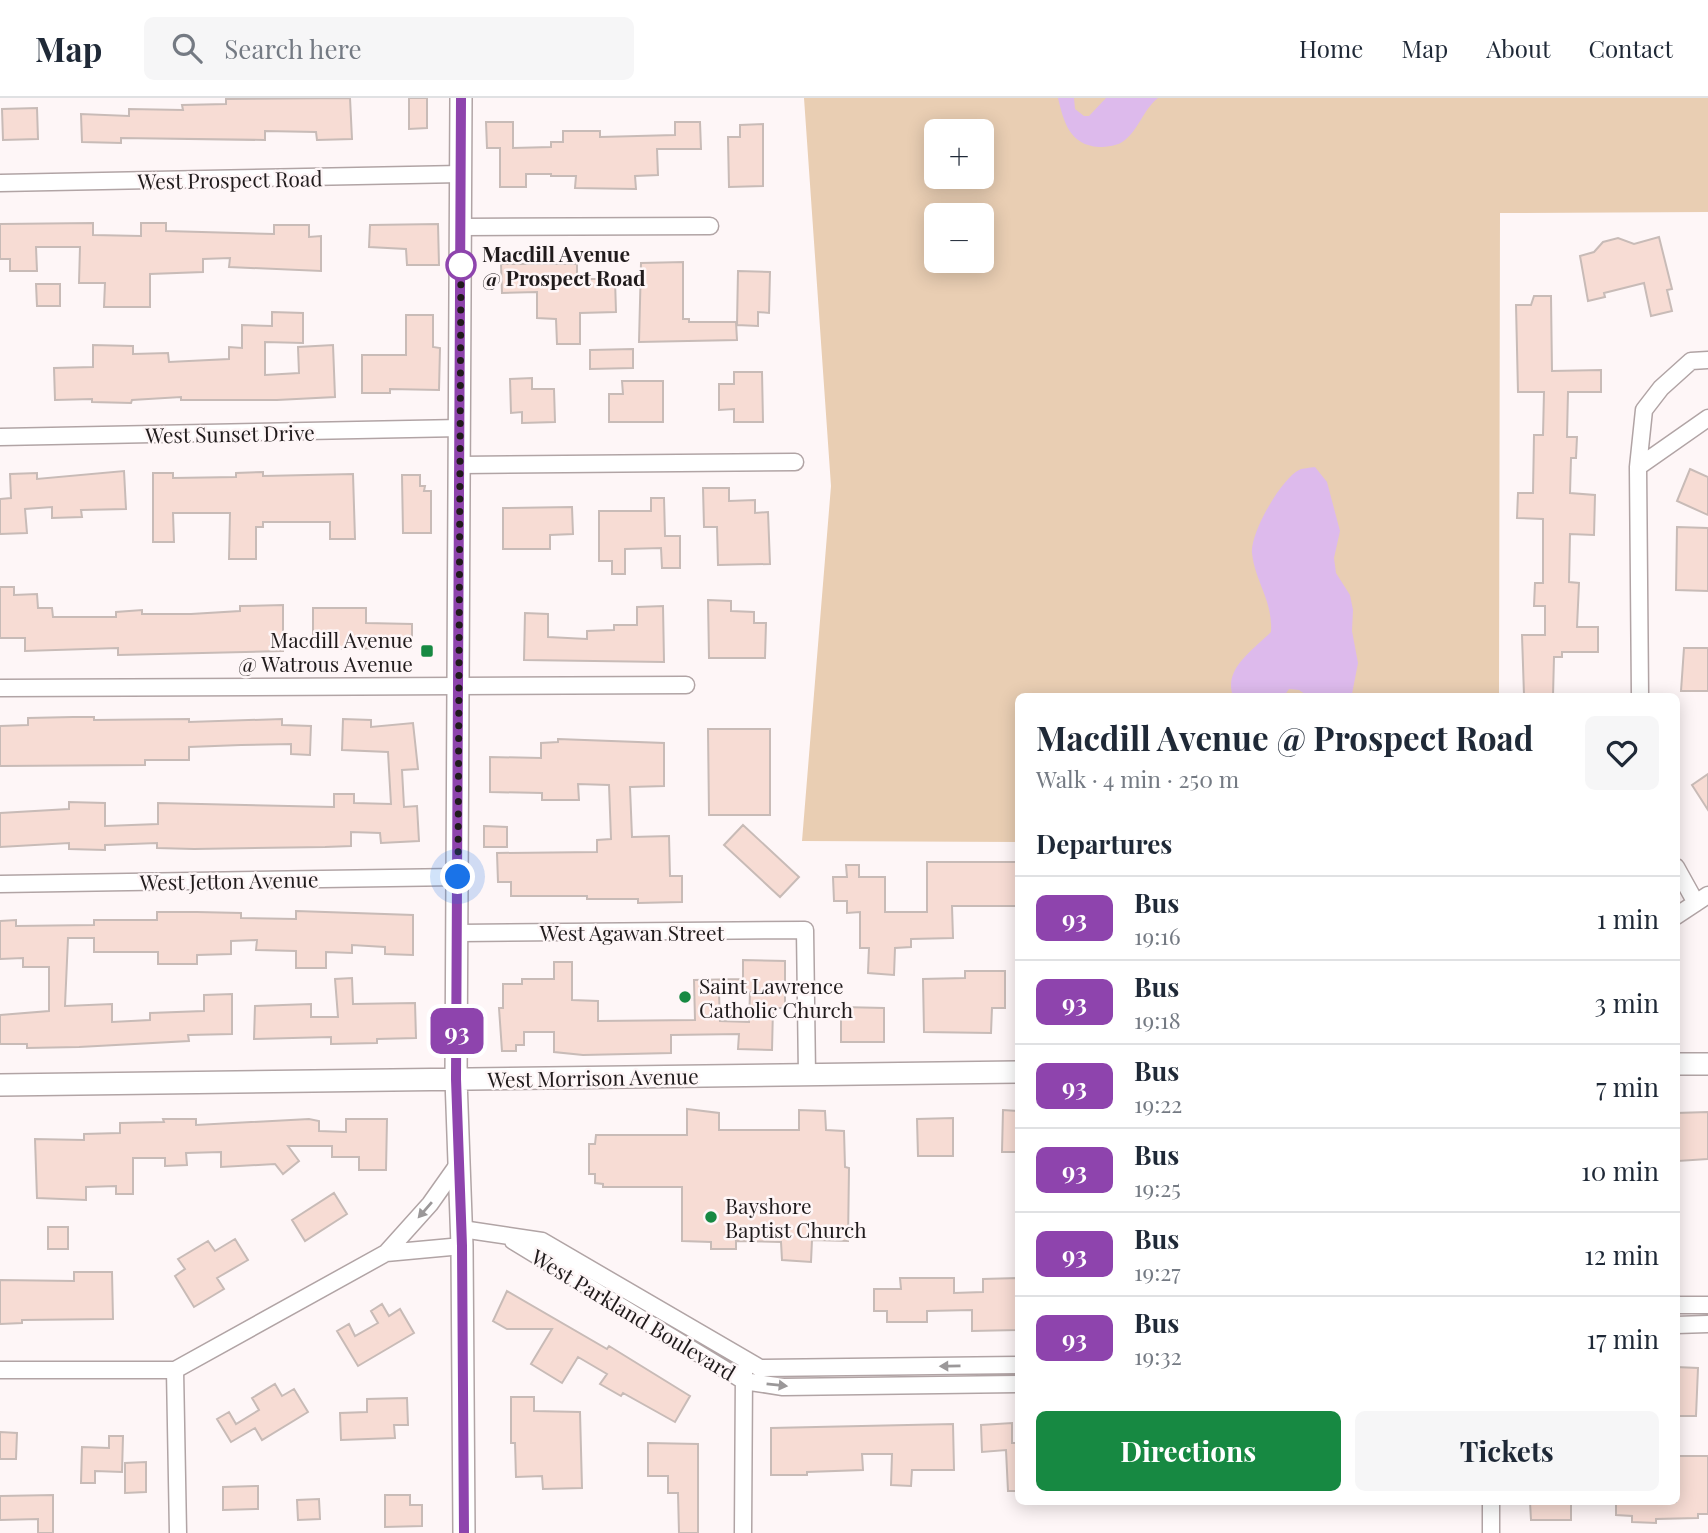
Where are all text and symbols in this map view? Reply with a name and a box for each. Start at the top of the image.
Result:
search box [144,17,634,80]
text: Map [35,26,102,70]
icon: search [168,29,206,67]
text: Search here [224,31,362,66]
text: Home [1299,32,1363,64]
text: Map [1401,32,1448,64]
text: About [1486,32,1550,64]
text: Contact [1588,32,1673,64]
map controls [924,119,994,273]
button: + [924,119,994,189]
street label: West Prospect Road [136,163,323,195]
button: − [924,203,994,273]
place label: Macdill Avenue @ Prospect Road [482,239,646,291]
marker: Macdill Avenue @ Prospect Road [446,250,476,280]
street label: West Sunset Drive [144,418,315,448]
place label: Macdill Avenue @ Watrous Avenue [238,625,413,677]
marker: Macdill Avenue @ Watrous Avenue [419,643,435,659]
text: Macdill Avenue @ Prospect Road [1036,715,1533,759]
button: heart [1585,716,1659,790]
text: Walk · 4 min · 250 m [1036,763,1239,794]
text: Departures [1036,826,1172,861]
your location [440,859,475,894]
street label: West Jetton Avenue [138,864,319,896]
text: Bus [1134,885,1179,920]
text: 1 min [1597,901,1659,936]
text: 93 [1062,902,1087,934]
street label: West Agawan Street [539,918,725,946]
text: 19:16 [1134,920,1181,951]
text: Bus [1134,969,1179,1004]
place label: Saint Lawrence Catholic Church [699,971,854,1023]
text: 3 min [1595,985,1659,1020]
text: 93 [1062,986,1087,1018]
marker: Saint Lawrence Catholic Church [677,989,693,1005]
text: 19:18 [1134,1004,1181,1035]
line badge: 93 [426,1008,489,1054]
text: 93 [445,1015,469,1047]
text: Bus [1134,1053,1179,1088]
street label: West Morrison Avenue [486,1061,699,1093]
text: 7 min [1596,1069,1659,1104]
text: 93 [1062,1070,1087,1102]
text: 19:22 [1134,1088,1182,1119]
text: Bus [1134,1137,1179,1172]
text: 10 min [1581,1153,1659,1188]
text: 93 [1062,1154,1087,1186]
text: 19:25 [1134,1172,1181,1203]
place label: Bayshore Baptist Church [725,1191,867,1243]
one-way arrow [418,1201,433,1218]
marker: Bayshore Baptist Church [703,1209,719,1225]
text: Bus [1134,1221,1179,1256]
text: 12 min [1584,1237,1659,1272]
text: 93 [1062,1238,1087,1270]
street label: West Parkland Boulevard [526,1241,741,1386]
text: 19:27 [1134,1256,1181,1287]
text: Bus [1134,1305,1179,1340]
text: 17 min [1586,1321,1659,1356]
text: 93 [1062,1322,1087,1354]
text: 19:32 [1134,1340,1182,1371]
one-way arrow [939,1360,961,1372]
one-way arrow [767,1380,789,1391]
button: Directions [1036,1411,1341,1491]
button: Tickets [1355,1411,1659,1491]

